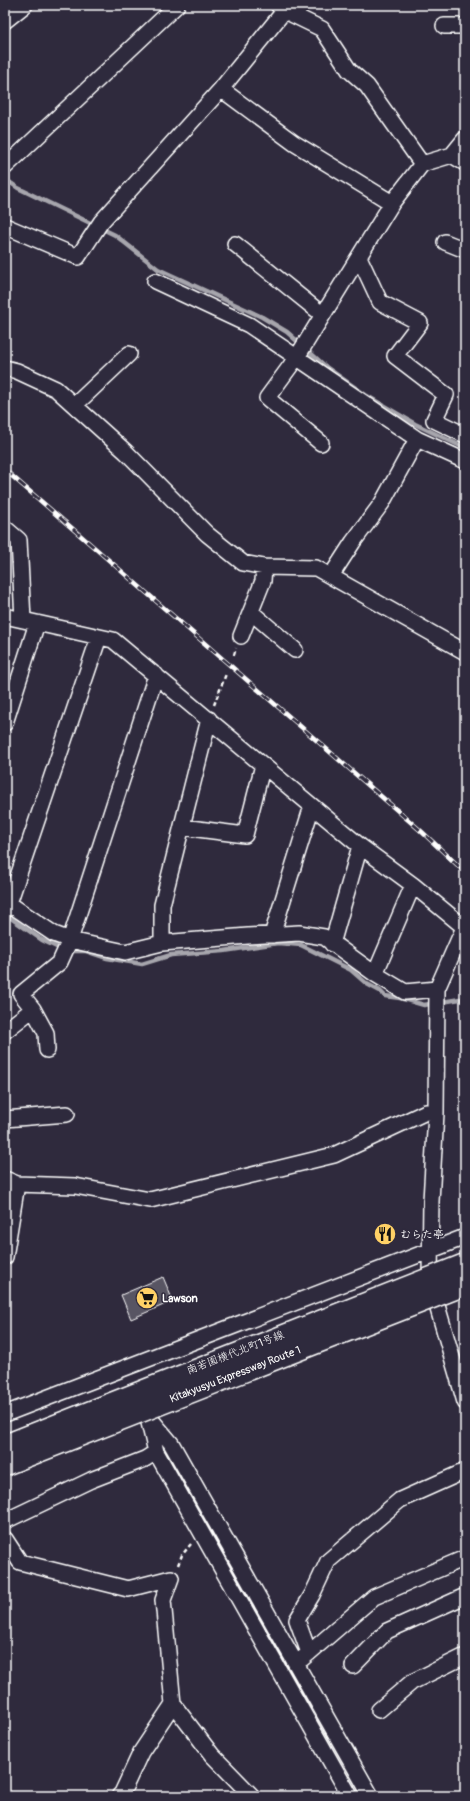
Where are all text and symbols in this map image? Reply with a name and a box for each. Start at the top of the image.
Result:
restaurant icon: むらた亭 [372,1221,398,1247]
place label: むらた亭 [400,1228,444,1241]
supermarket icon: Lawson [134,1285,160,1311]
place label: Lawson [162,1292,198,1305]
street label: 南若園横代北町1号線 [185,1328,286,1377]
street label: Kitakyusyu Expressway Route 1 [168,1343,303,1405]

